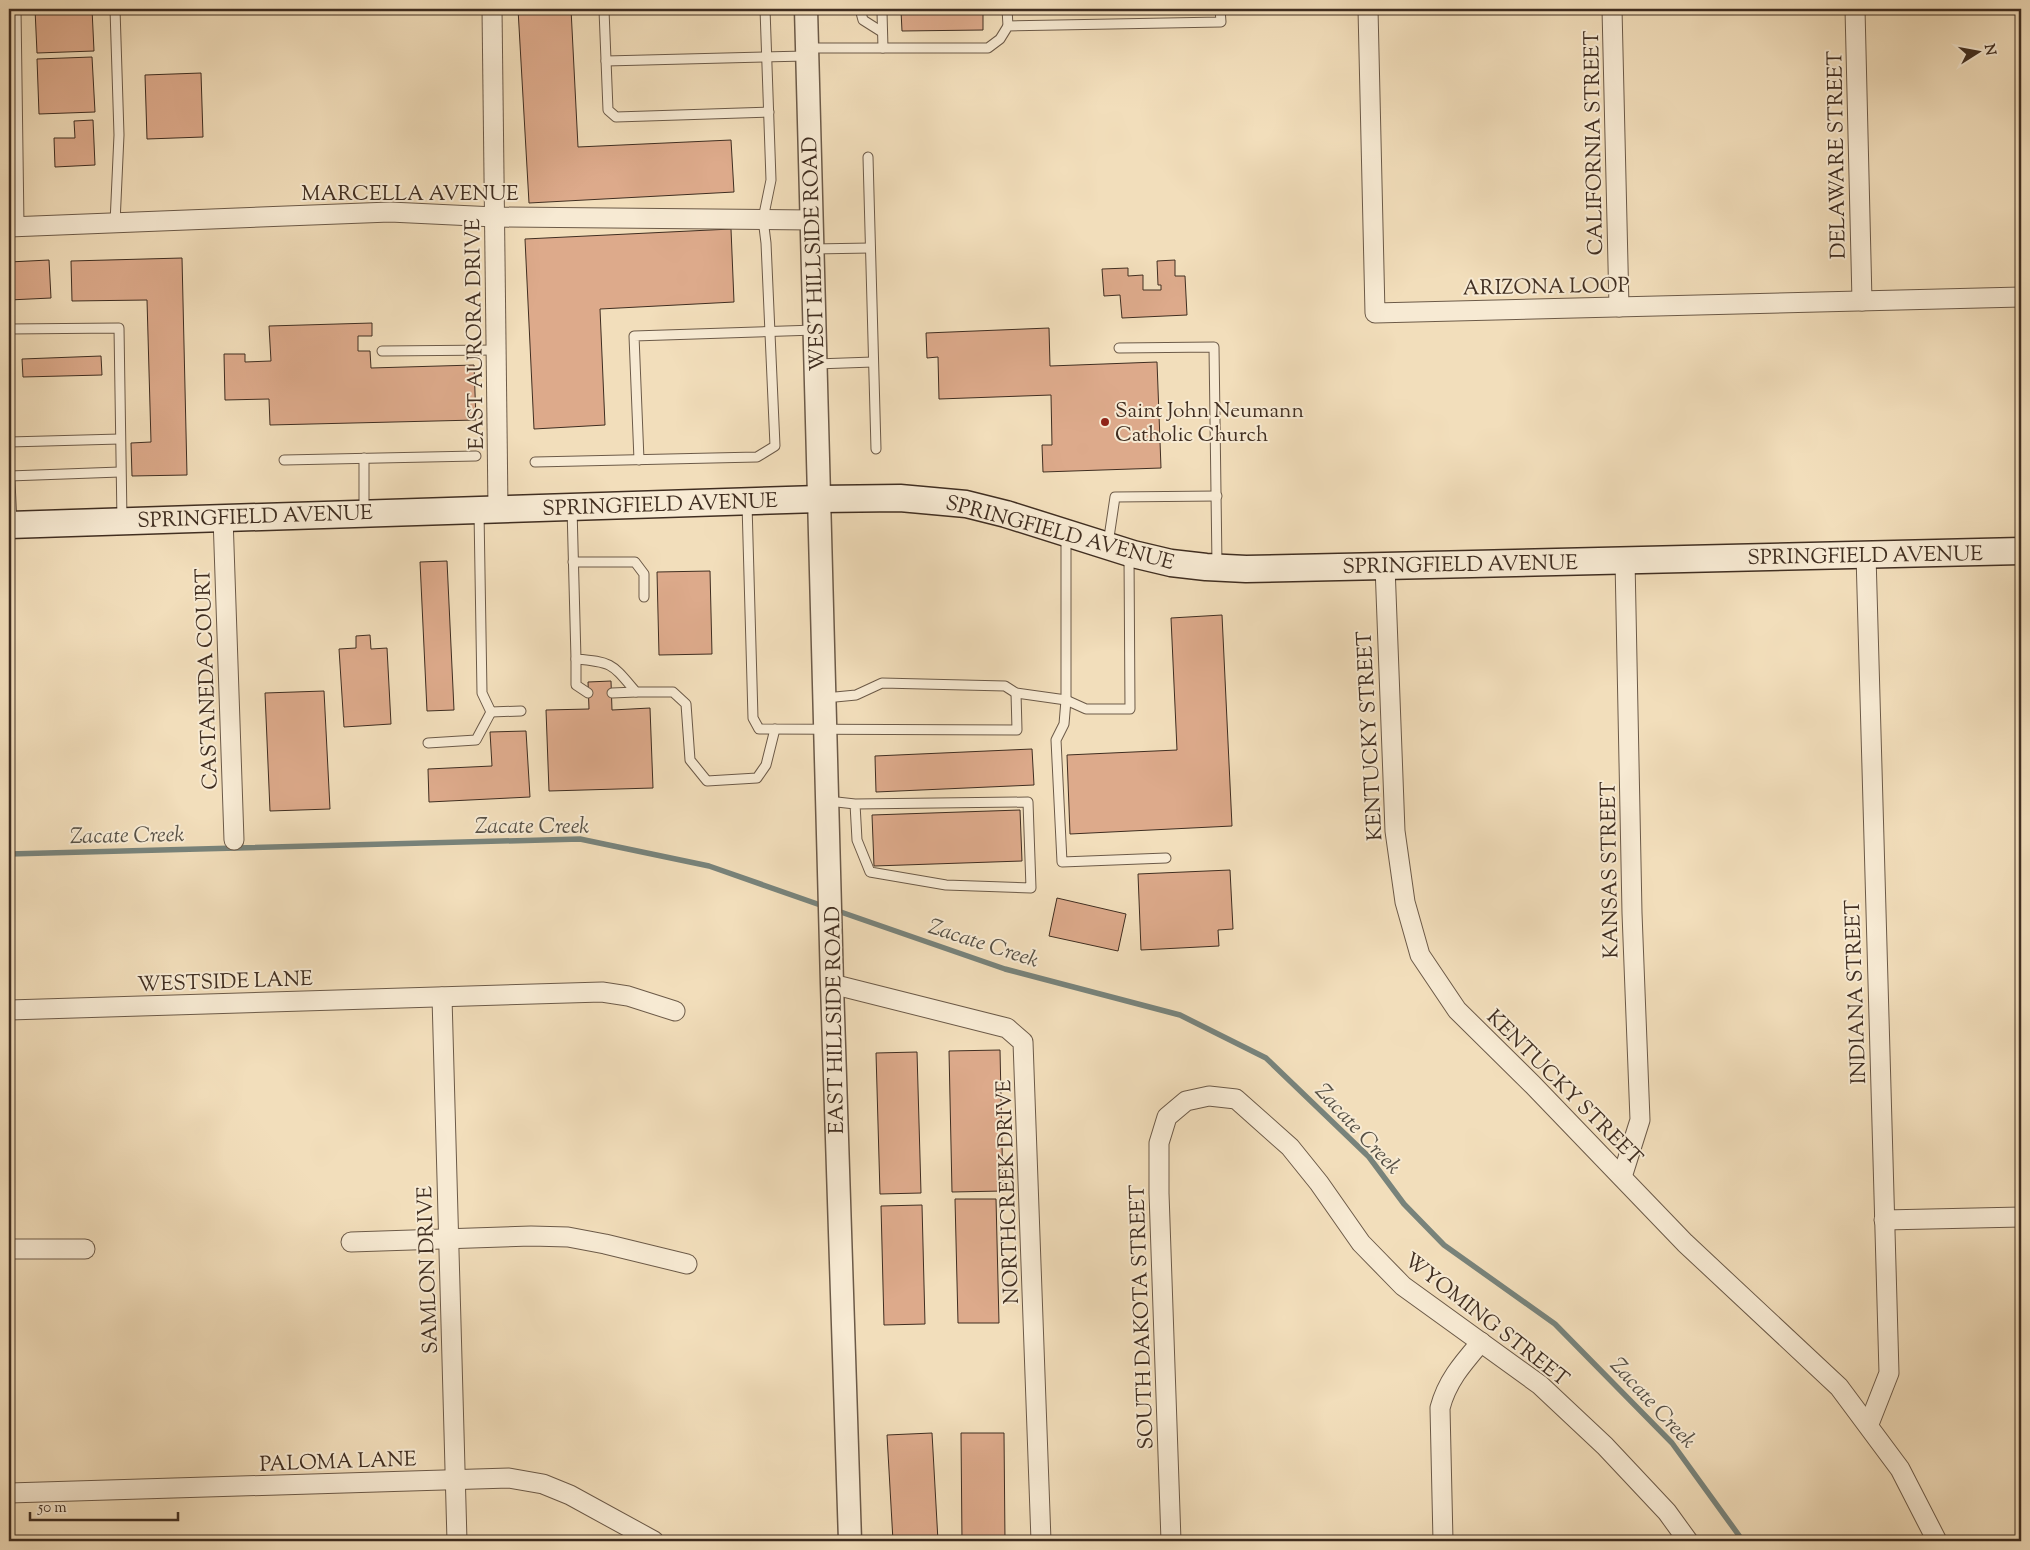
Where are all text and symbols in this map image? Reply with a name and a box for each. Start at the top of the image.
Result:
north arrow [1952,28,2002,78]
street label: CALIFORNIA STREET [1578,30,1612,256]
text: N [1978,43,2000,57]
street label: DELAWARE STREET [1821,50,1855,259]
street label: WEST HILLSIDE ROAD [796,136,834,372]
street label: MARCELLA AVENUE [301,180,519,210]
street label: EAST AURORA DRIVE [459,218,493,450]
street label: ARIZONA LOOP [1462,272,1630,304]
place label: Saint John Neumann Catholic Church [1115,397,1304,451]
marker: Saint John Neumann Catholic Church [1099,416,1111,428]
street label: SPRINGFIELD AVENUE [542,487,779,525]
street label: SPRINGFIELD AVENUE [942,489,1177,579]
street label: SPRINGFIELD AVENUE [137,499,374,537]
street label: SPRINGFIELD AVENUE [1747,540,1983,574]
street label: SPRINGFIELD AVENUE [1342,549,1578,583]
street label: CASTANEDA COURT [189,567,227,790]
street label: KENTUCKY STREET [1351,630,1391,842]
street label: KANSAS STREET [1594,781,1628,959]
water label: Zacate Creek [475,812,589,844]
water label: Zacate Creek [70,820,185,854]
street label: INDIANA STREET [1839,899,1875,1085]
street label: EAST HILLSIDE ROAD [819,906,853,1134]
water label: Zacate Creek [924,912,1042,978]
street label: WESTSIDE LANE [137,965,314,1001]
street label: KENTUCKY STREET [1479,1004,1649,1173]
water label: Zacate Creek [1306,1077,1408,1183]
street label: NORTHCREEK DRIVE [990,1079,1028,1305]
street label: SOUTH DAKOTA STREET [1123,1184,1163,1450]
street label: SAMLON DRIVE [411,1185,447,1354]
street label: WYOMING STREET [1397,1246,1575,1395]
water label: Zacate Creek [1601,1351,1703,1457]
street label: PALOMA LANE [259,1445,417,1481]
scale bar [30,1490,178,1522]
text: 50 m [37,1498,67,1519]

